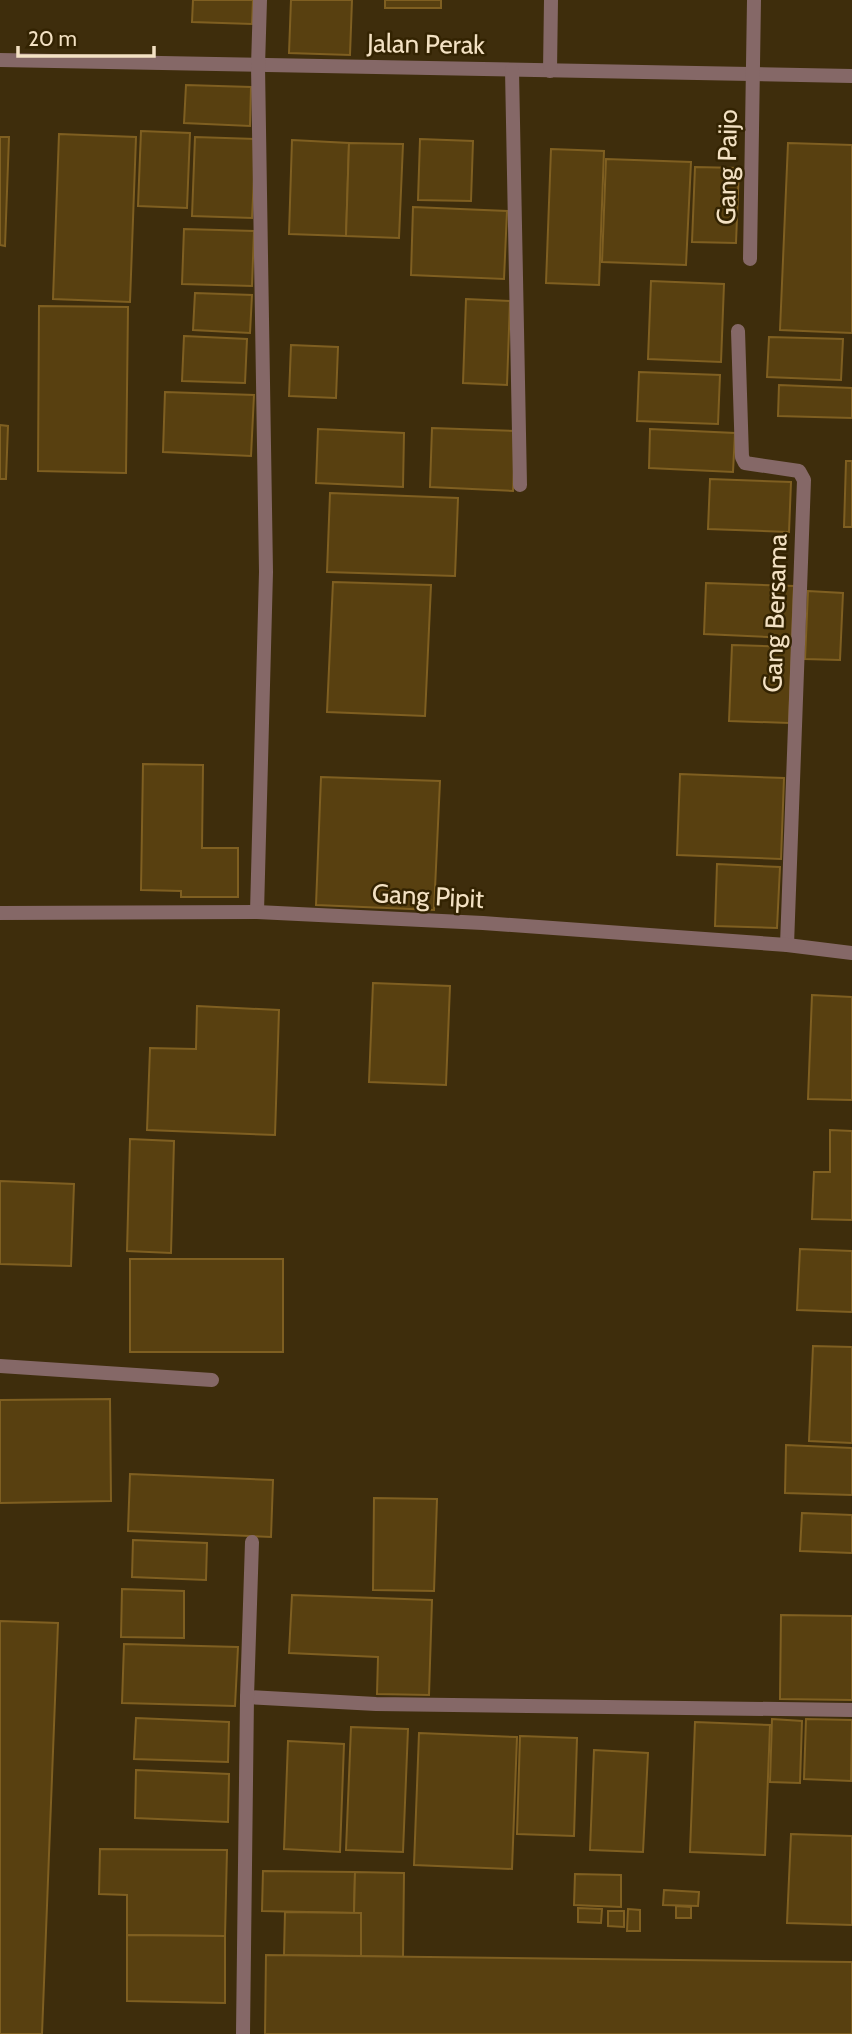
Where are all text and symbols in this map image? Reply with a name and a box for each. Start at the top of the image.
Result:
scale bar [18,14,154,58]
text: 20 m [28,26,77,51]
street label: Jalan Perak [366,27,486,61]
street label: Gang Paijo [710,109,744,225]
street label: Gang Bersama [756,533,794,693]
street label: Gang Pipit [371,877,485,915]

